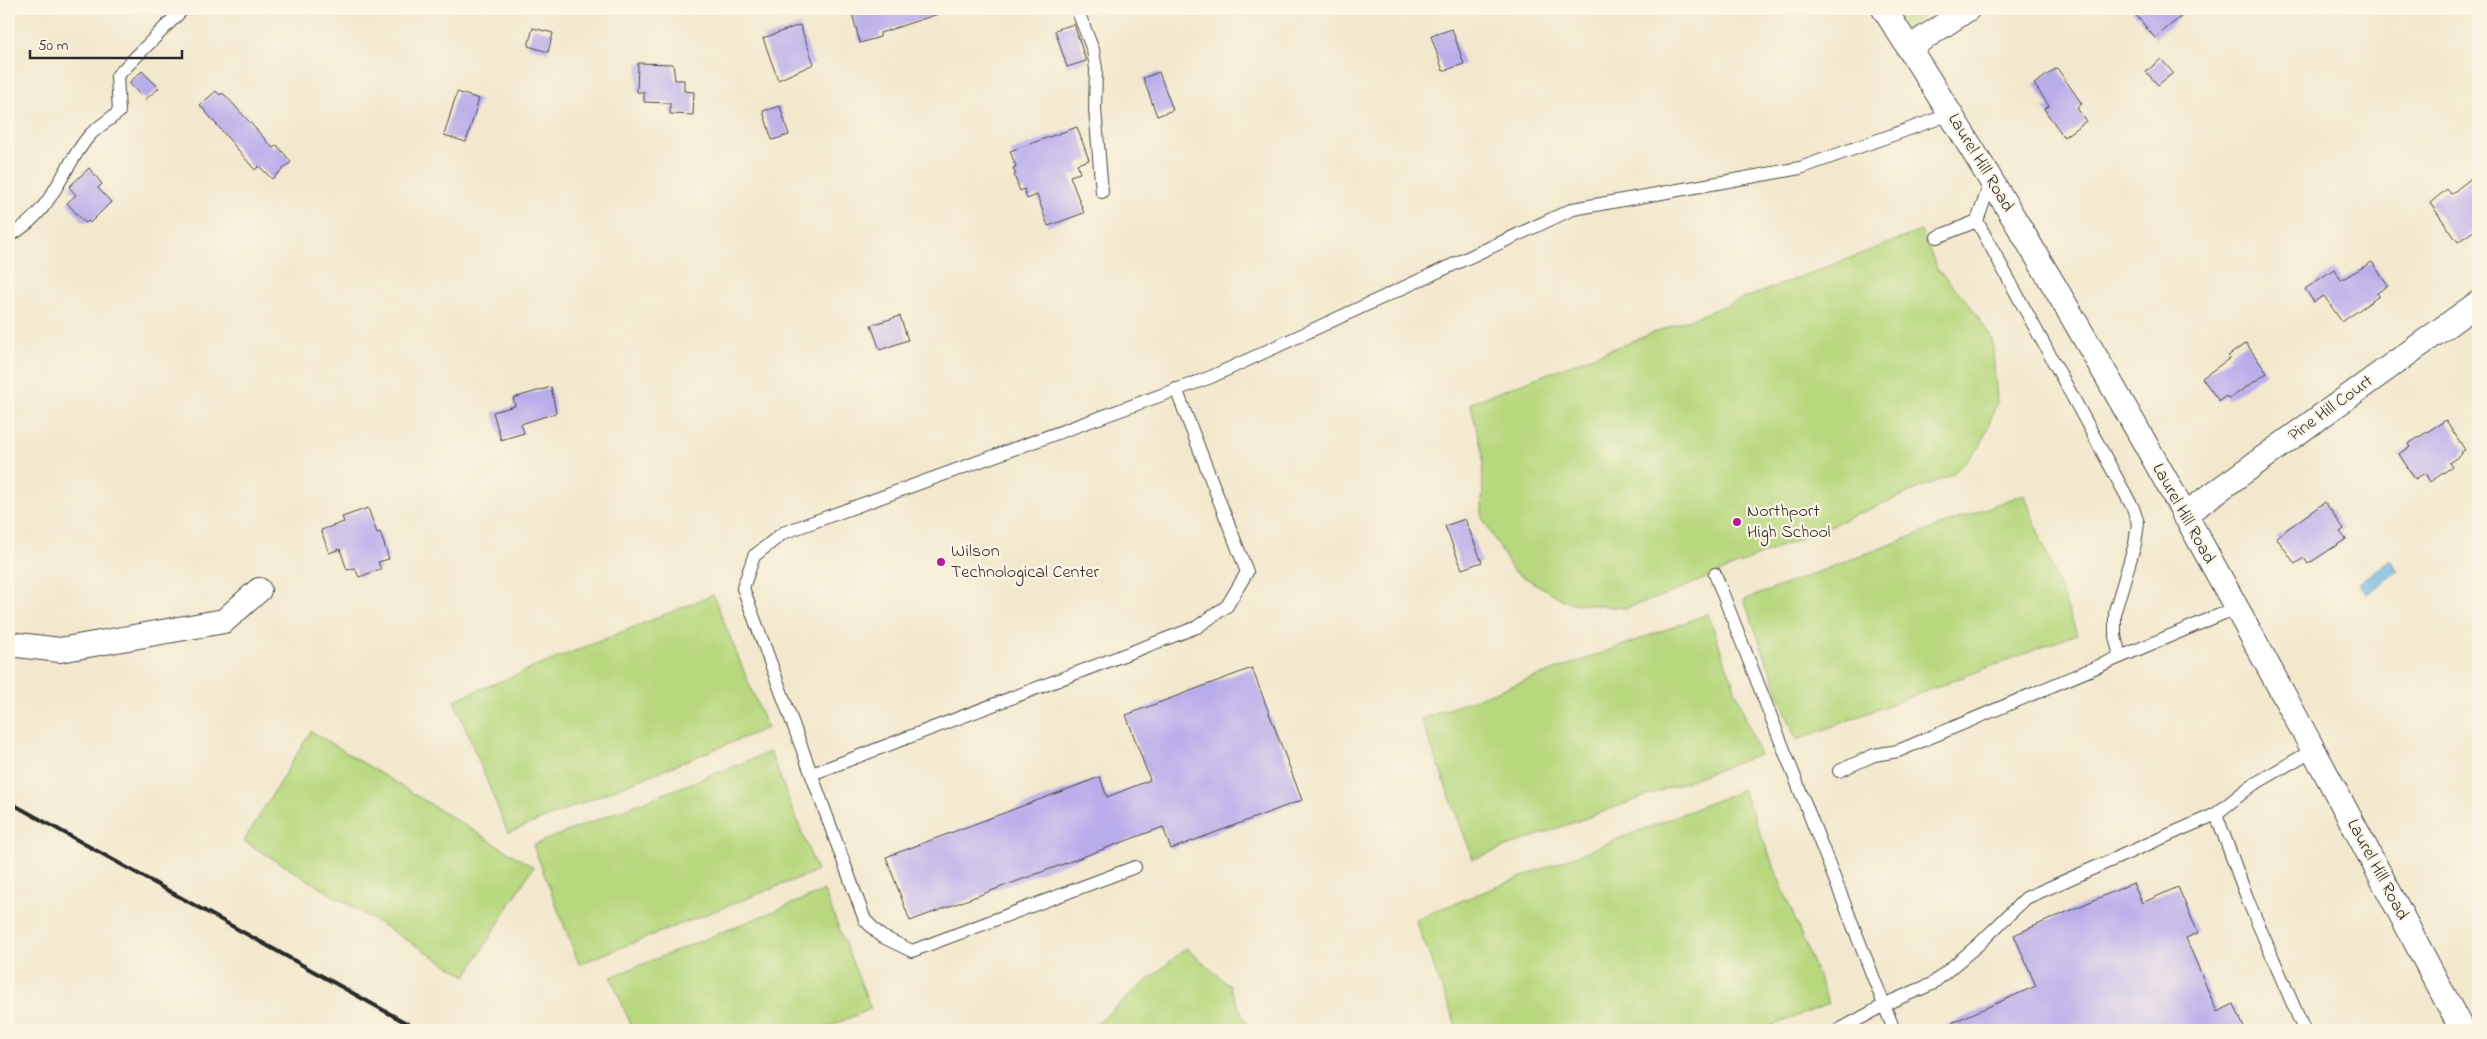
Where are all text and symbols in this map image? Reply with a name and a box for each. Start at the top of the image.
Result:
scale bar [30,28,182,60]
text: 50 m [38,35,69,57]
street label: Laurel Hill Road [1940,109,2020,217]
street label: Pine Hill Court [2283,369,2379,449]
street label: Laurel Hill Road [2145,459,2221,569]
place label: Northport High School [1747,499,1830,547]
marker: Northport High School [1731,516,1743,528]
place label: Wilson Technological Center [951,539,1100,587]
marker: Wilson Technological Center [935,556,947,568]
street label: Laurel Hill Road [2339,815,2415,925]

